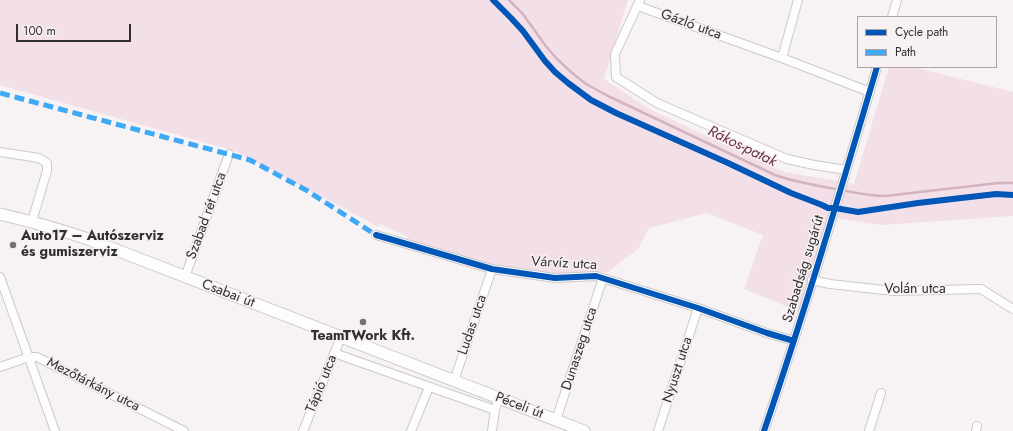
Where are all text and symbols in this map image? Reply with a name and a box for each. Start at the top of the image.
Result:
street label: Gázló utca [658,6,724,44]
scale bar [18,16,133,42]
legend [857,16,997,68]
text: 100 m [23,22,56,40]
text: Cycle path [895,23,948,41]
text: Path [895,43,916,61]
water label: Rákos-patak [705,123,779,171]
street label: Szabad rét utca [184,170,230,262]
street label: Szabadság sugárút [780,213,828,325]
place label: Auto17 – Autószerviz és gumiszerviz [21,229,164,262]
marker: Auto17 – Autószerviz és gumiszerviz [8,240,18,250]
street label: Várvíz utca [531,254,597,274]
street label: Csabai út [199,276,257,312]
street label: Volán utca [884,282,946,298]
street label: Ludas utca [455,293,491,357]
street label: Dunaszeg utca [559,305,601,393]
marker: TeamTWork Kft. [358,317,368,327]
place label: TeamTWork Kft. [311,329,415,345]
street label: Nyuszt utca [659,335,697,405]
street label: Tápió utca [303,353,341,415]
street label: Mezőtárkány utca [44,354,142,416]
street label: Péceli út [493,389,545,423]

